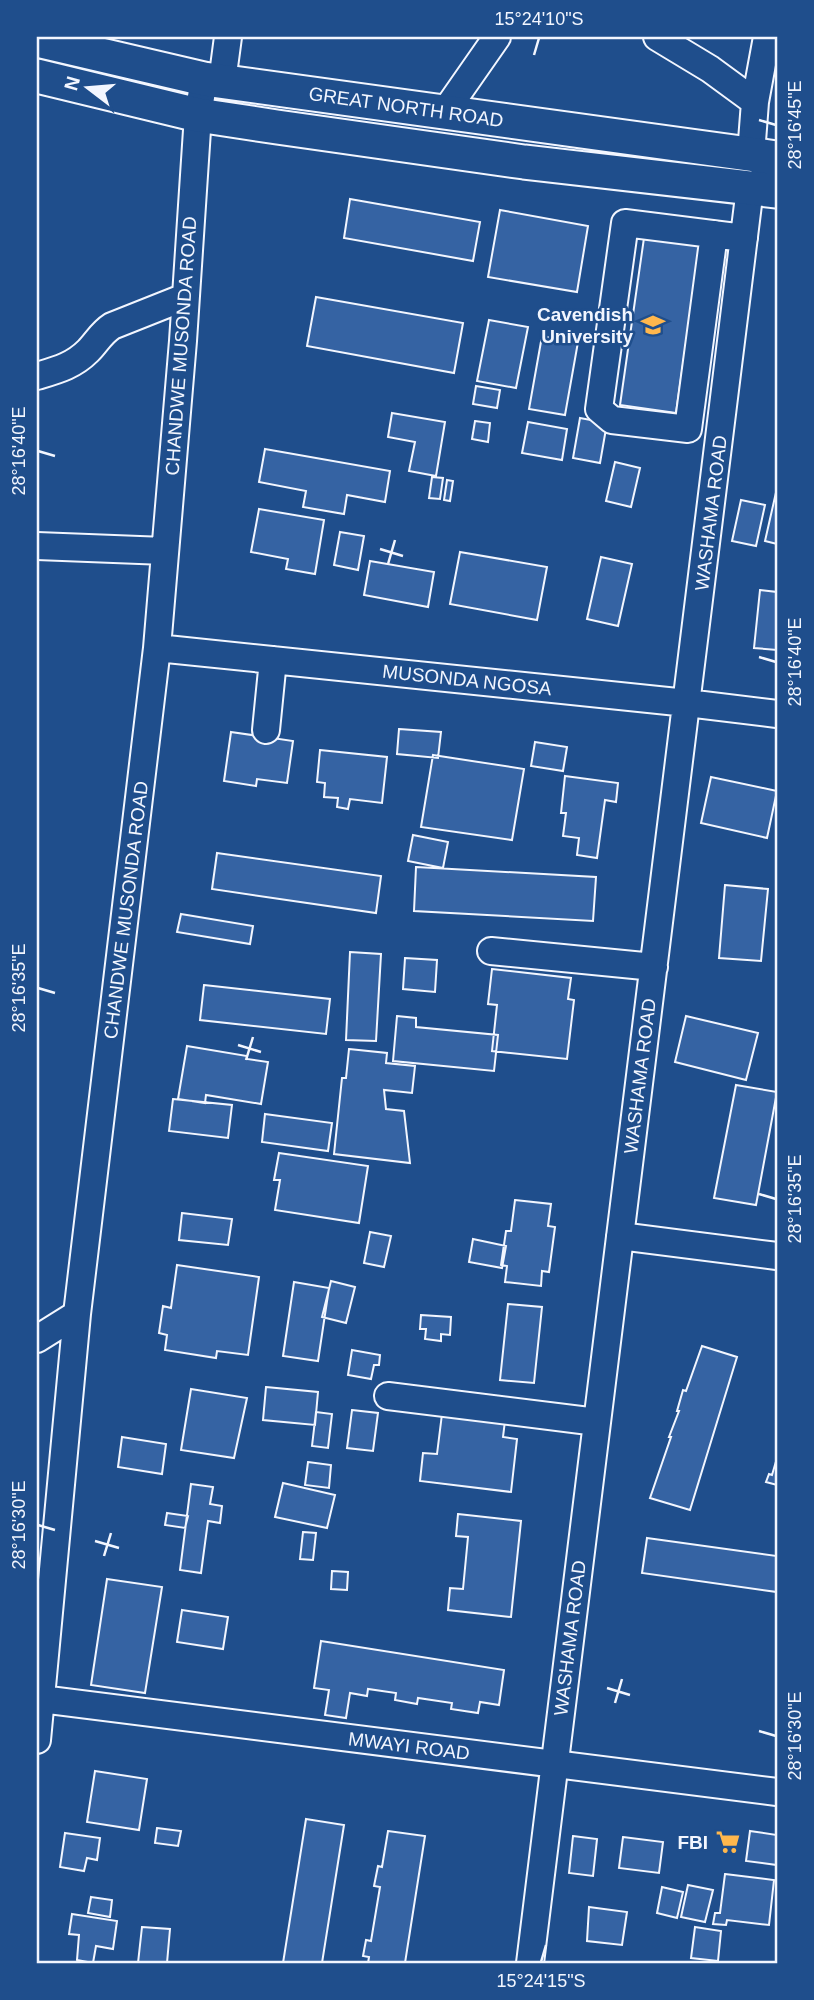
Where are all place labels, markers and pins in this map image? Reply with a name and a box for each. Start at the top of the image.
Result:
place label: Cavendish University [537,304,633,347]
school or university icon: Cavendish University [639,311,667,339]
supermarket icon: FBI [714,1828,742,1856]
place label: FBI [677,1832,708,1853]

